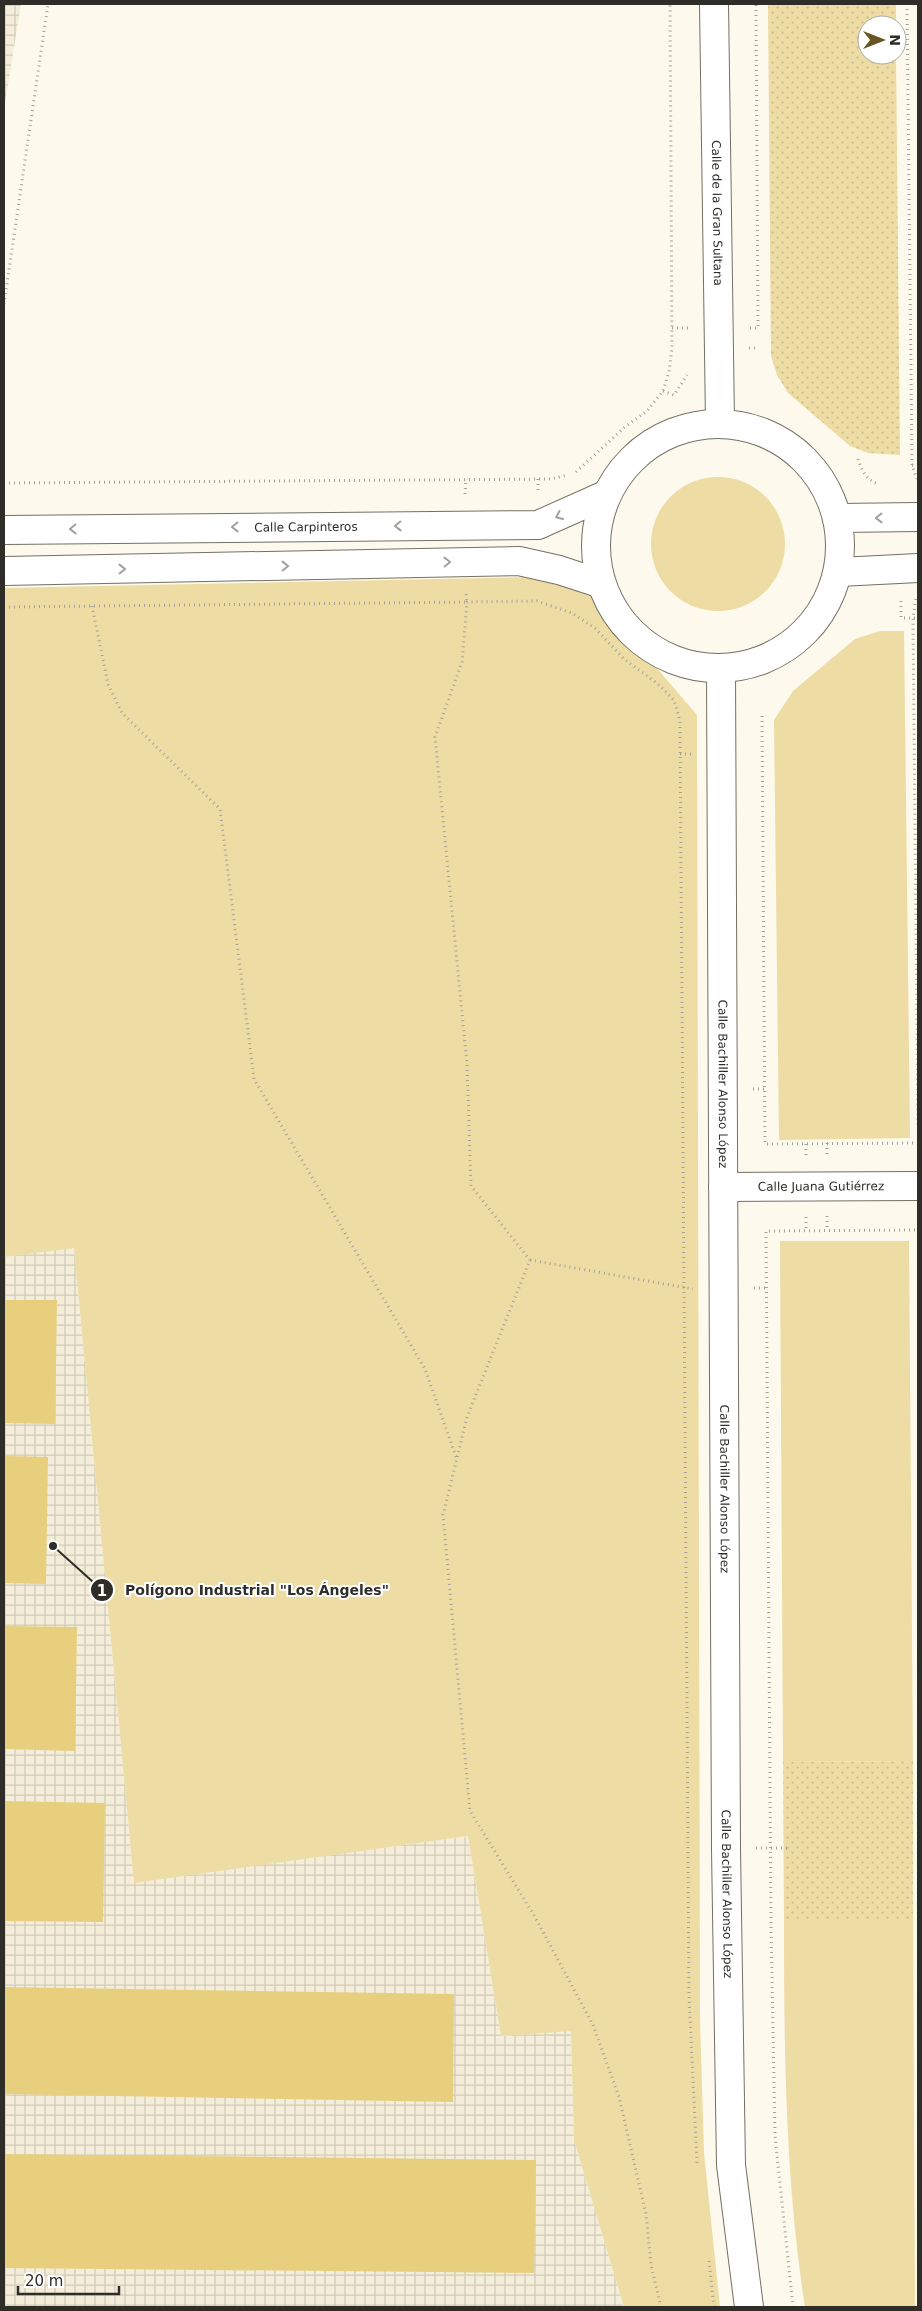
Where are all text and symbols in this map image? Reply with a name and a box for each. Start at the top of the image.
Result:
north arrow [857,15,907,65]
text: N [887,34,903,46]
street label: Calle de la Gran Sultana [709,140,725,286]
one-way arrow [555,509,564,520]
one-way arrow [874,513,882,523]
street label: Calle Carpinteros [254,520,358,535]
one-way arrow [394,521,402,531]
one-way arrow [231,522,239,533]
one-way arrow [69,524,76,534]
one-way arrow [444,557,452,567]
one-way arrow [281,560,289,571]
one-way arrow [119,564,127,574]
street label: Calle Bachiller Alonso López [715,1000,730,1168]
street label: Calle Juana Gutiérrez [758,1179,884,1194]
street label: Calle Bachiller Alonso López [717,1405,732,1573]
callout: Polígono Industrial "Los Ángeles" [90,1576,399,1605]
text: 1 [97,1582,107,1600]
text: Polígono Industrial "Los Ángeles" [125,1582,389,1598]
street label: Calle Bachiller Alonso López [719,1810,735,1978]
scale bar [18,2264,119,2296]
text: 20 m [25,2272,63,2290]

